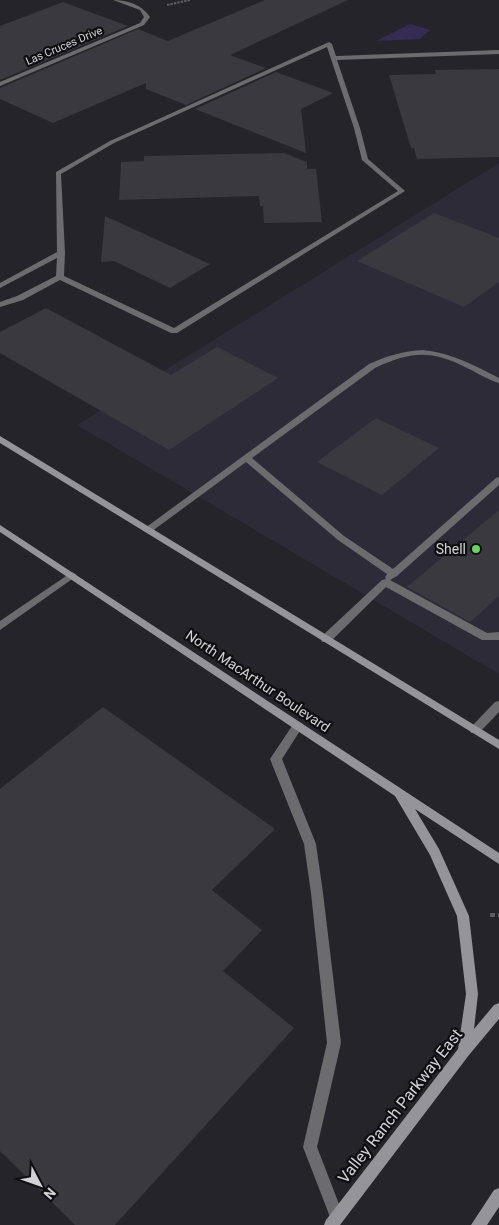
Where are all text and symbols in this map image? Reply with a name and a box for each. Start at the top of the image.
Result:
street label: Las Cruces Drive [24,24,104,68]
place label: Shell [436,541,466,557]
marker: Shell [470,543,482,555]
street label: North MacArthur Boulevard [183,627,333,735]
street label: Valley Ranch Parkway East [334,1025,466,1187]
north arrow [15,1160,65,1210]
text: N [41,1185,59,1203]

